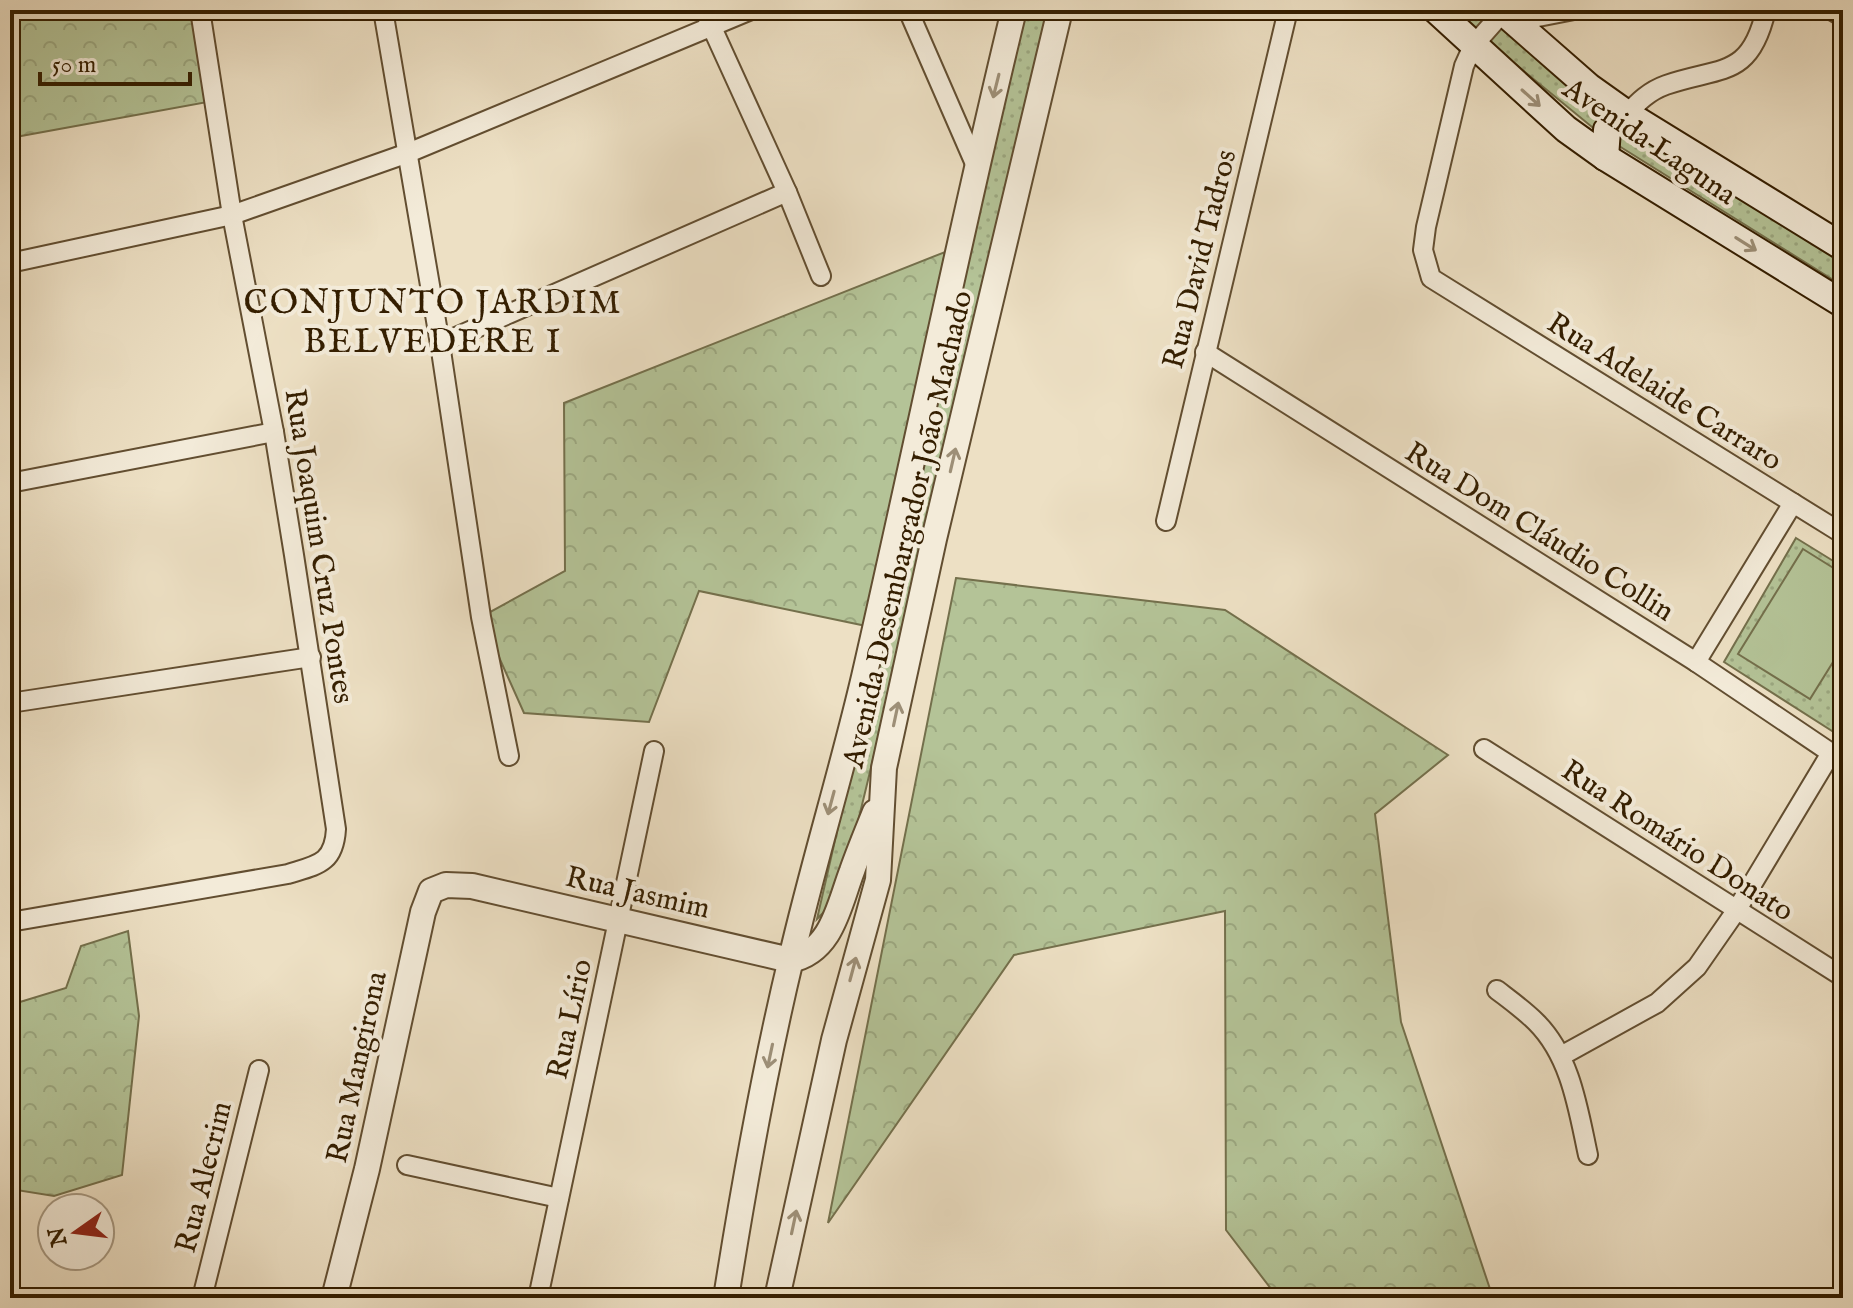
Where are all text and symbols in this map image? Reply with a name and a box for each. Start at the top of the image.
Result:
scale bar [40,36,190,86]
text: 50 m [52,50,96,81]
street label: Avenida Laguna [1554,70,1743,215]
one-way arrow [988,72,1003,98]
one-way arrow [1521,89,1541,107]
street label: Rua David Tadros [1155,146,1247,373]
one-way arrow [1734,236,1757,252]
district label: CONJUNTO JARDIM BELVEDERE I [243,282,623,364]
street label: Avenida Desembargador João Machado [835,287,982,773]
street label: Rua Adelaide Carraro [1539,305,1788,480]
street label: Rua Joaquim Cruz Pontes [274,386,362,706]
street label: Rua Dom Cláudio Collin [1397,434,1681,631]
one-way arrow [946,448,961,474]
one-way arrow [889,701,904,727]
street label: Rua Romário Donato [1553,752,1800,931]
one-way arrow [823,790,838,815]
street label: Rua Jasmim [562,859,713,929]
street label: Rua Lírio [540,956,602,1083]
one-way arrow [846,956,861,982]
street label: Rua Mangirona [319,968,397,1167]
one-way arrow [762,1042,777,1068]
street label: Rua Alecrim [168,1098,242,1257]
north arrow [36,1192,116,1272]
one-way arrow [787,1210,802,1235]
text: N [43,1224,75,1250]

